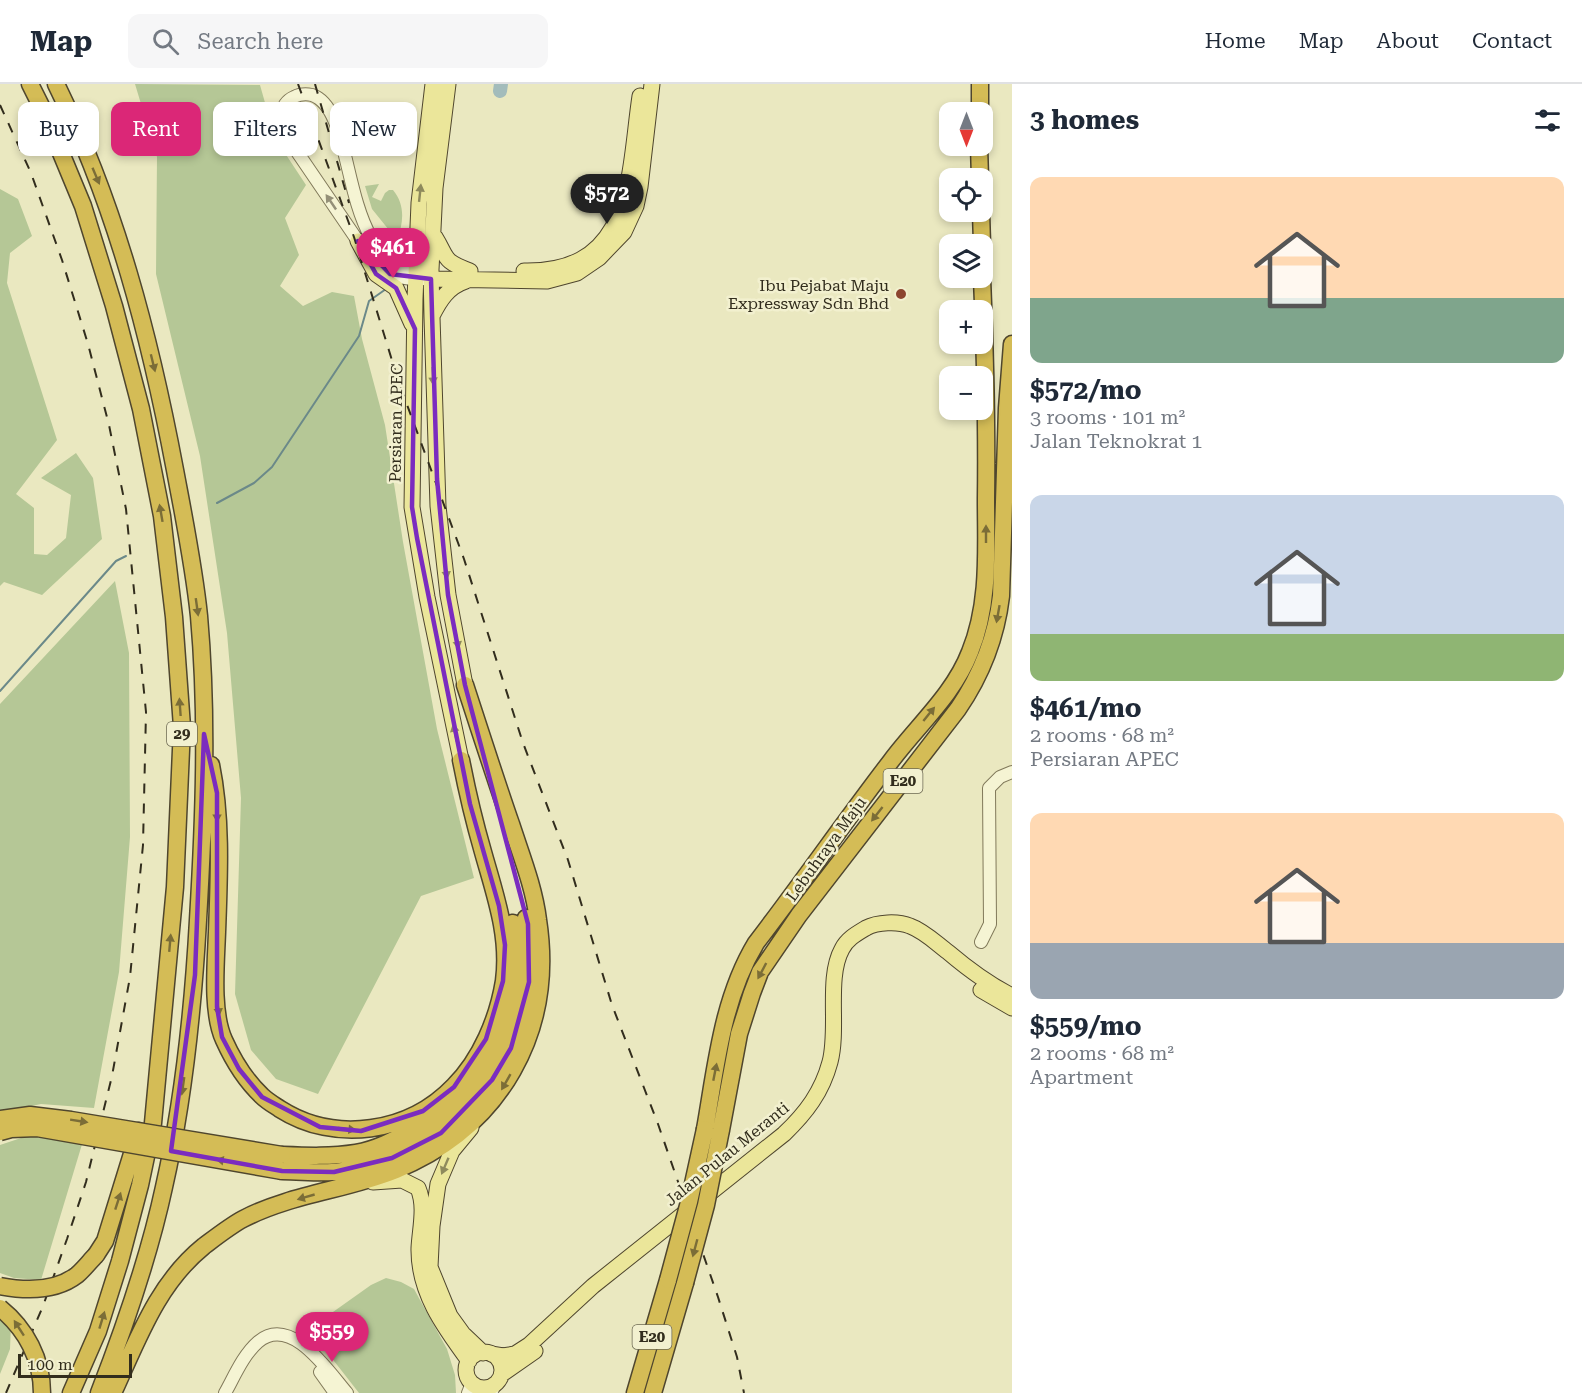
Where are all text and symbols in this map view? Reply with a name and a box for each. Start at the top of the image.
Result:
search box [128,14,548,68]
text: Map [30,25,92,58]
icon: search [149,25,182,58]
text: Search here [197,29,323,54]
text: Home [1205,29,1266,53]
text: Map [1299,29,1344,53]
text: About [1377,29,1439,53]
text: Contact [1472,29,1552,53]
chip: Buy [18,102,99,156]
chip: Rent [111,102,201,156]
chip: Filters [213,102,318,156]
chip: New [330,102,417,156]
north arrow [939,102,993,156]
map controls [939,102,993,420]
icon: filters [1531,104,1564,137]
text: 3 homes [1030,105,1139,135]
one-way arrow [91,168,101,186]
button: locate [939,168,993,222]
pin: $572 [571,174,643,225]
text: $572 [585,181,629,205]
one-way arrow [415,184,425,203]
one-way arrow [325,194,336,210]
icon: home [1243,216,1351,324]
pin: $461 [357,228,429,279]
button: layers [939,234,993,288]
text: $461 [371,235,415,259]
place label: Ibu Pejabat Maju Expressway Sdn Bhd [728,276,889,313]
marker: Ibu Pejabat Maju Expressway Sdn Bhd [894,287,908,301]
button: + [939,300,993,354]
one-way arrow [148,353,158,372]
street label: Persiaran APEC [385,363,407,483]
one-way arrow [429,366,438,385]
button: − [939,366,993,420]
text: $572/mo [1030,375,1142,405]
text: 3 rooms · 101 m² [1030,405,1185,429]
text: Jalan Teknokrat 1 [1030,429,1202,453]
one-way arrow [156,503,165,522]
one-way arrow [981,524,991,543]
icon: home [1243,534,1351,642]
one-way arrow [441,561,450,580]
one-way arrow [193,597,202,616]
one-way arrow [994,604,1003,623]
one-way arrow [452,630,461,649]
text: $461/mo [1030,693,1142,723]
one-way arrow [176,697,185,716]
one-way arrow [922,707,935,722]
road number: 29 [167,722,197,746]
one-way arrow [450,723,459,742]
text: 2 rooms · 68 m² [1030,723,1174,747]
text: Persiaran APEC [1030,747,1179,771]
road number: E20 [884,769,922,793]
street label: Lebuhraya Maju [782,793,870,905]
one-way arrow [212,803,222,822]
one-way arrow [871,806,884,822]
icon: home [1243,852,1351,960]
one-way arrow [165,934,175,953]
one-way arrow [757,963,767,980]
one-way arrow [213,998,222,1017]
text: $559/mo [1030,1011,1142,1041]
text: 2 rooms · 68 m² [1030,1041,1174,1065]
one-way arrow [711,1062,720,1081]
text: Apartment [1030,1065,1133,1089]
one-way arrow [501,1074,512,1090]
one-way arrow [179,1077,188,1096]
street label: Jalan Pulau Meranti [661,1098,793,1210]
one-way arrow [69,1117,88,1126]
one-way arrow [338,1124,357,1134]
one-way arrow [215,1156,234,1165]
one-way arrow [440,1158,450,1176]
one-way arrow [114,1192,124,1210]
one-way arrow [297,1193,315,1202]
one-way arrow [689,1239,699,1257]
one-way arrow [97,1311,107,1329]
pin: $559 [296,1312,368,1363]
text: $559 [310,1319,354,1343]
one-way arrow [14,1320,25,1336]
road number: E20 [632,1325,672,1349]
scale bar [18,1351,132,1378]
text: 100 m [27,1355,73,1374]

